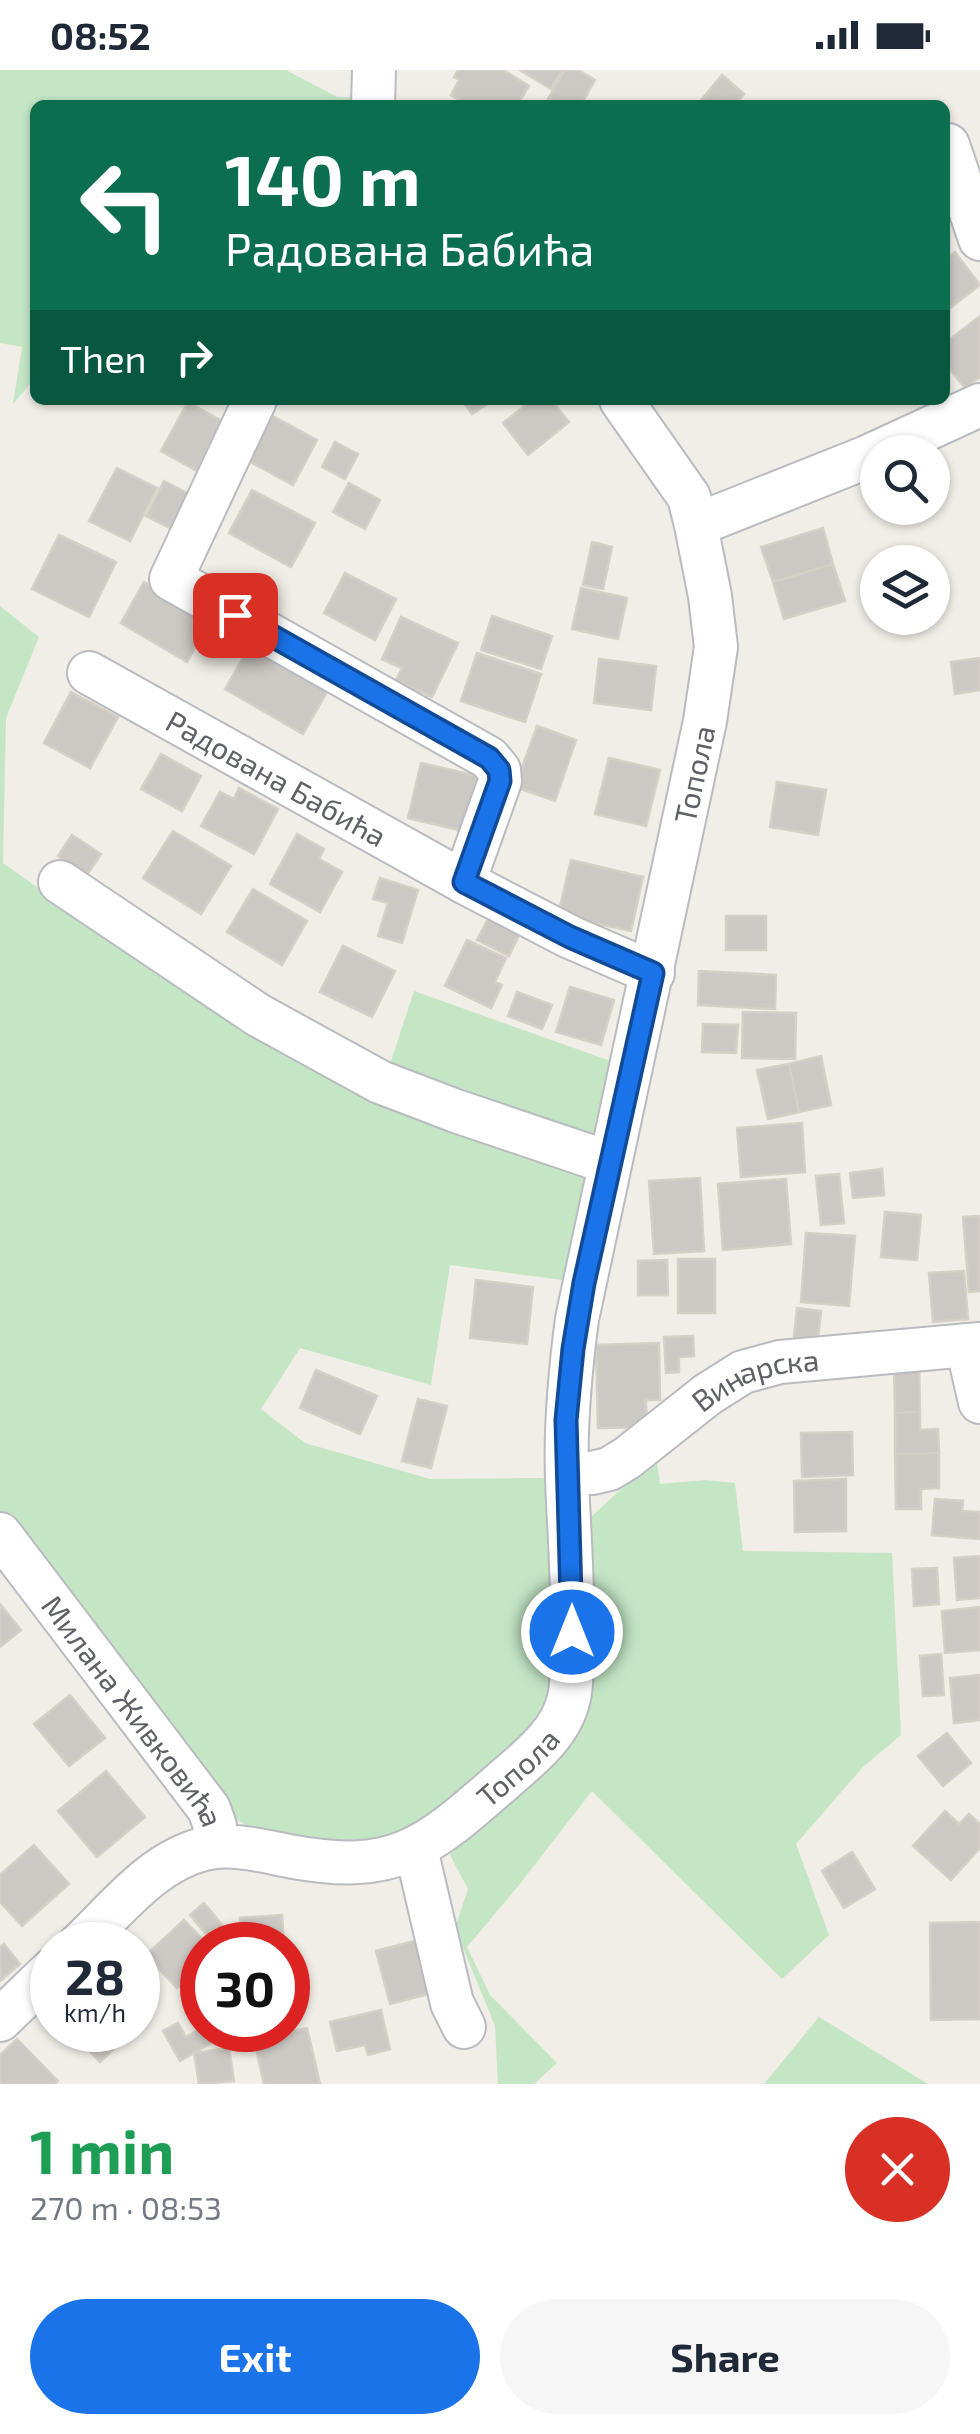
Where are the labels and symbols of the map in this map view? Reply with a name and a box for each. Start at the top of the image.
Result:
pin [193,573,278,658]
street label: Радована Бабића [160,702,393,853]
street label: Топола [666,722,722,826]
street label: Винарска [684,1341,821,1418]
position arrow [520,1580,624,1684]
street label: Милана Живковића [35,1588,232,1831]
street label: Топола [469,1721,567,1814]
speed limit sign: 30 [180,1922,310,2052]

